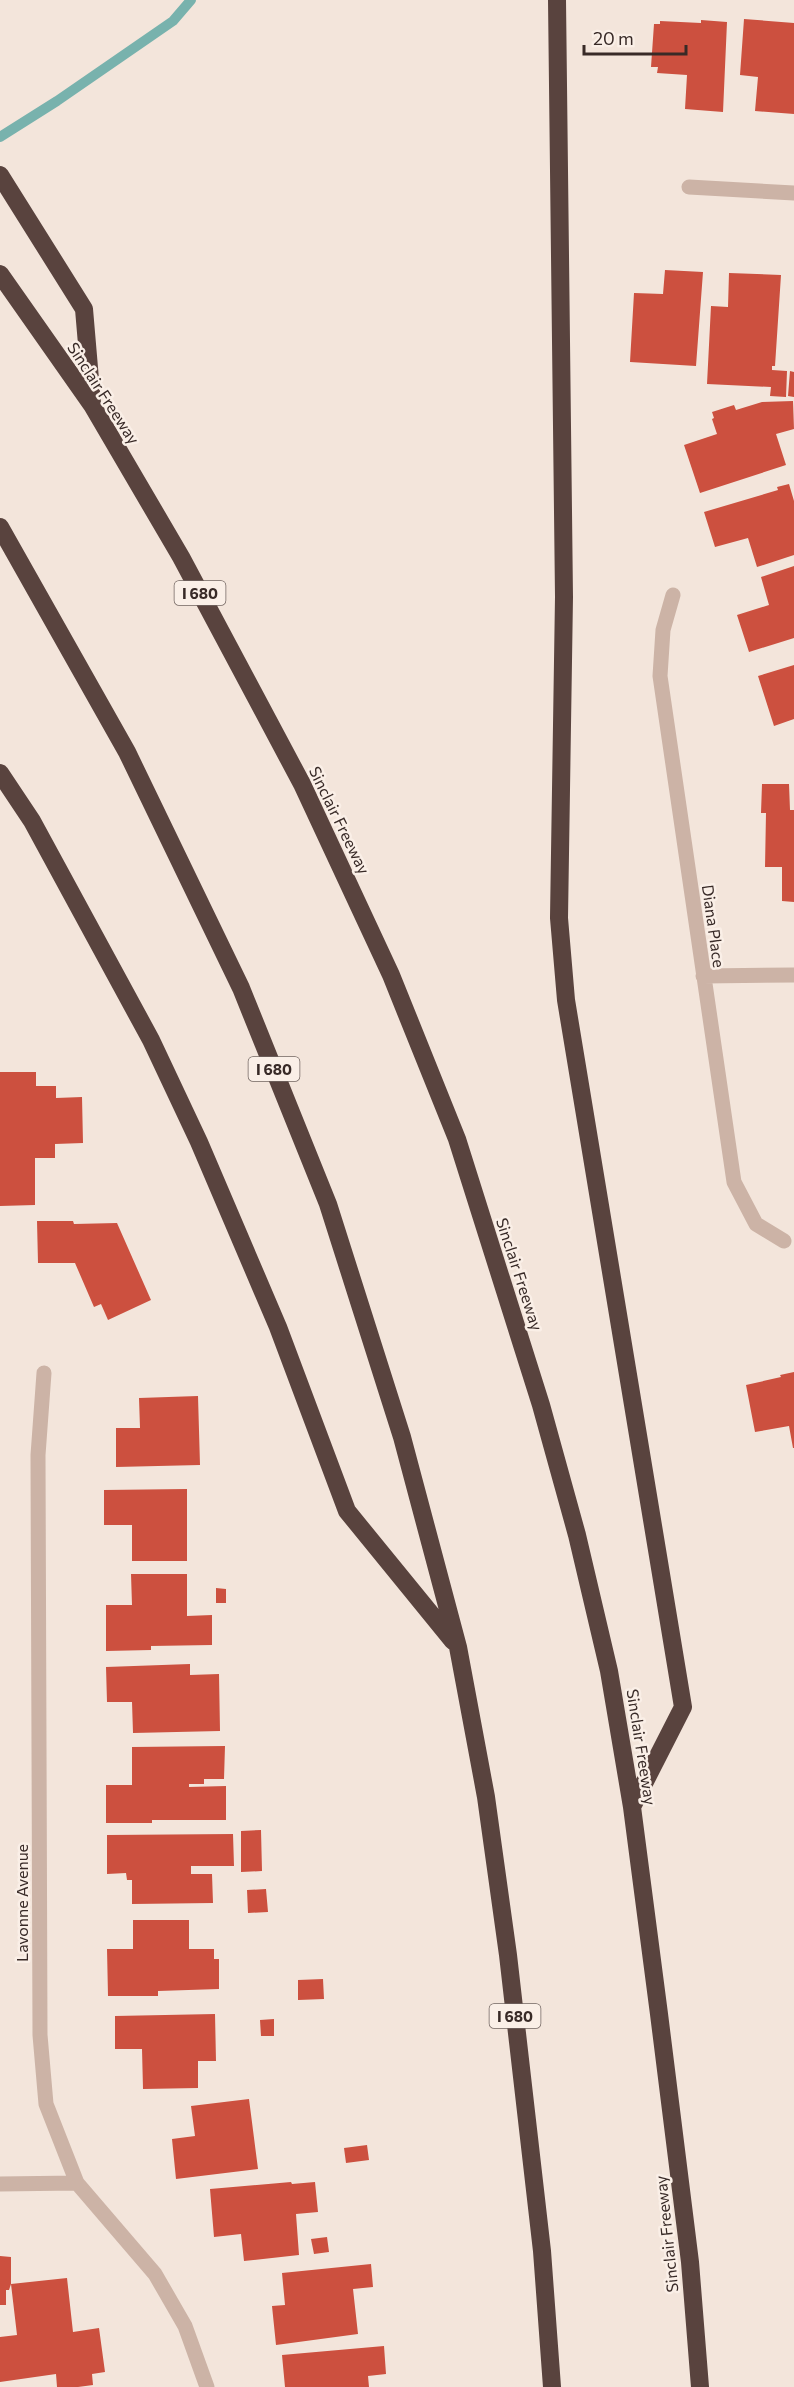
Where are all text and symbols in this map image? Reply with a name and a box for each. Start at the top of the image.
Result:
scale bar [584,18,686,56]
text: 20 m [593,27,634,49]
street label: Sinclair Freeway [64,339,144,447]
road number: I 680 [174,581,226,605]
street label: Sinclair Freeway [306,763,374,877]
street label: Diana Place [699,883,729,969]
road number: I 680 [248,1057,300,1081]
street label: Sinclair Freeway [493,1215,547,1333]
street label: Sinclair Freeway [623,1688,661,1806]
street label: Lavonne Avenue [12,1844,31,1962]
road number: I 680 [490,2004,540,2028]
street label: Sinclair Freeway [650,2175,682,2293]

